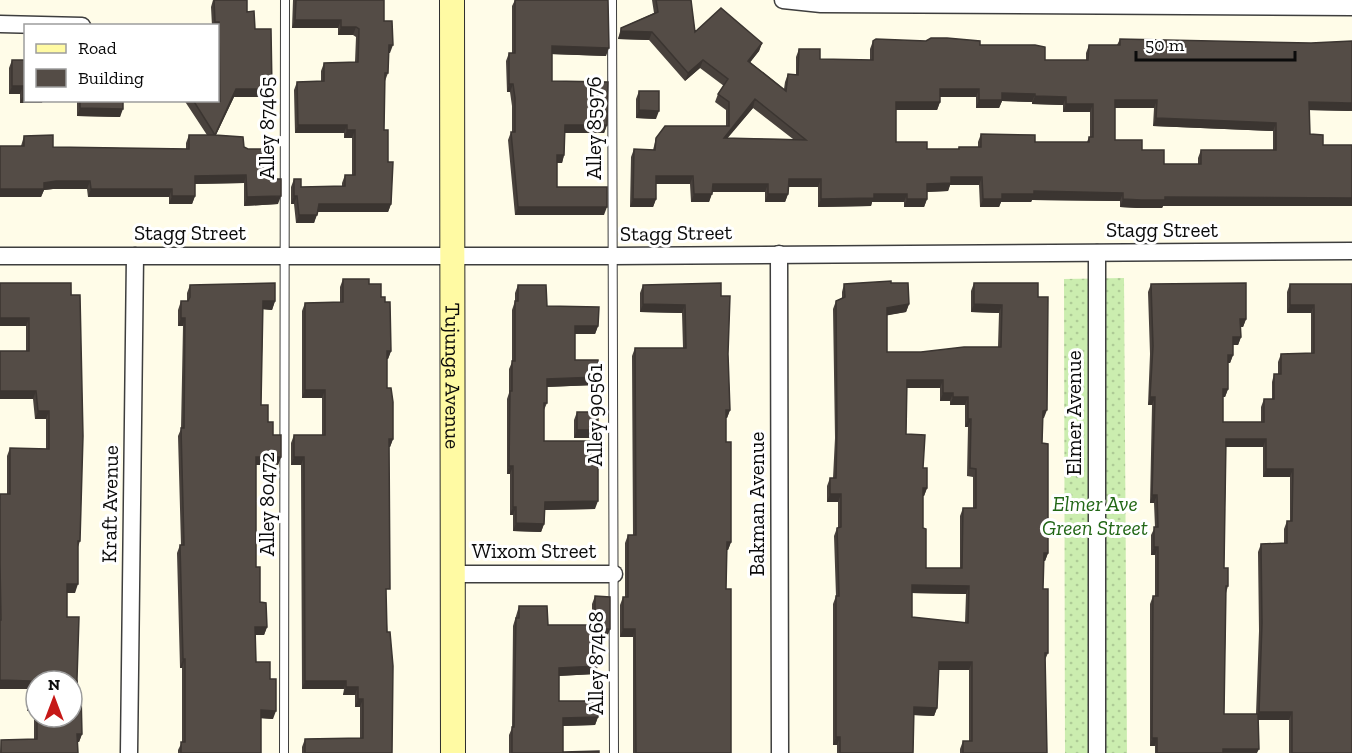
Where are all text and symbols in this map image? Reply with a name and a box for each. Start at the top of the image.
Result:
legend [24,24,219,102]
scale bar [1136,24,1295,62]
text: 50 m [1145,34,1185,56]
text: Road [78,37,117,59]
text: Building [78,67,144,89]
street label: Alley 87465 [254,76,279,180]
street label: Alley 85976 [581,76,606,180]
street label: Stagg Street [1106,217,1218,242]
street label: Stagg Street [620,219,733,246]
street label: Stagg Street [134,220,246,245]
street label: Tujunga Avenue [439,303,466,449]
street label: Elmer Avenue [1061,350,1086,476]
street label: Alley 90561 [582,364,607,466]
street label: Bakman Avenue [744,432,769,576]
street label: Kraft Avenue [96,445,123,563]
street label: Alley 80472 [254,452,279,556]
park label: Elmer Ave Green Street [1042,491,1148,540]
street label: Wixom Street [472,538,596,563]
street label: Alley 87468 [583,611,608,715]
north arrow [24,669,84,729]
text: N [48,675,60,694]

